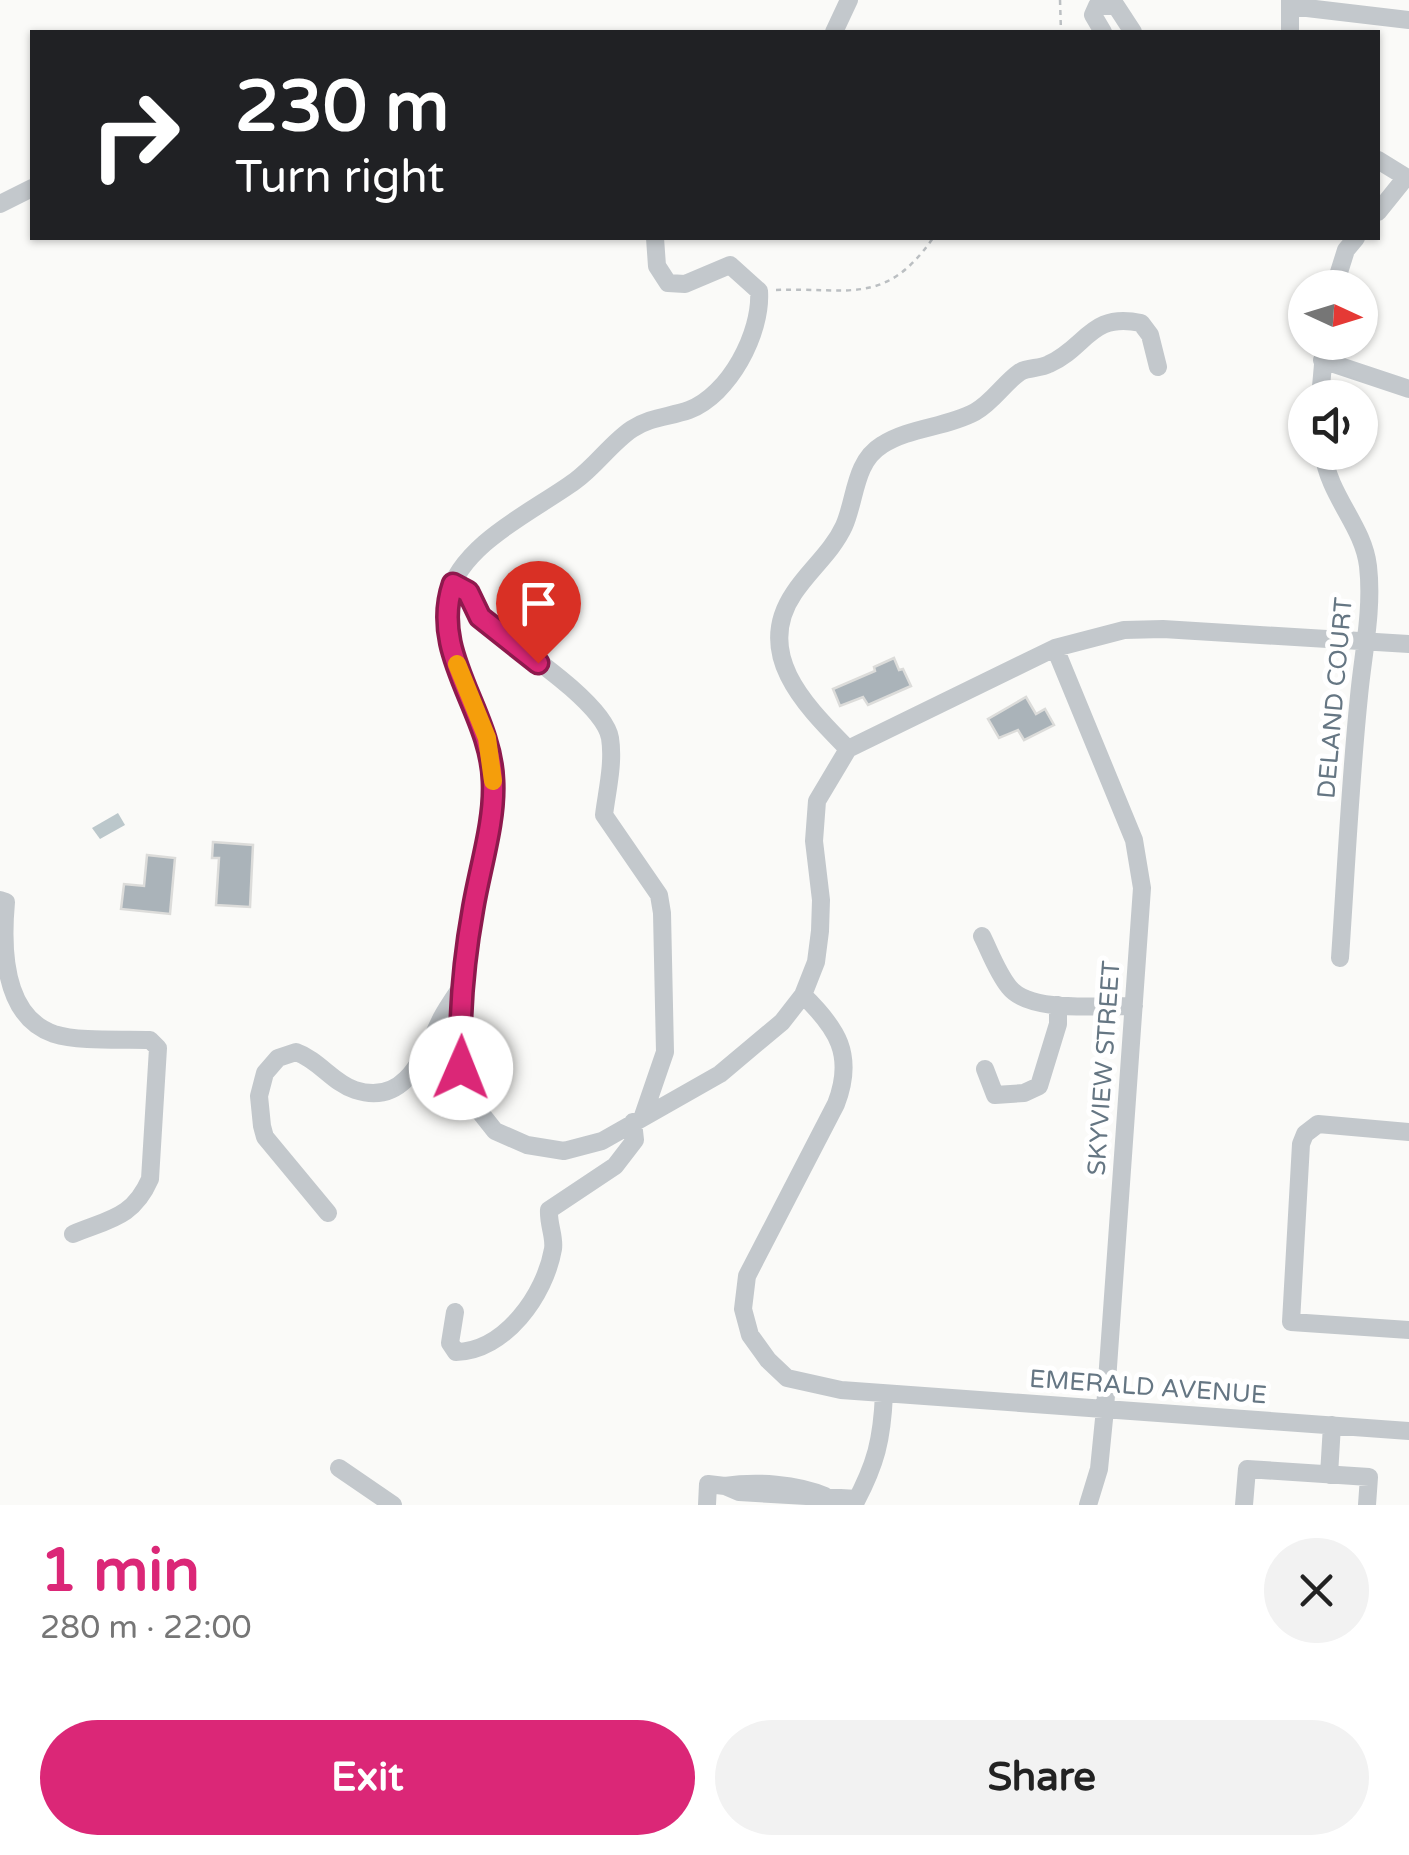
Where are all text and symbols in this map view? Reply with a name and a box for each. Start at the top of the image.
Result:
text: 230 m [235,66,449,150]
icon: right [70,70,200,200]
text: Turn right [235,151,444,205]
north arrow [1288,270,1378,360]
map controls [1288,270,1378,470]
button: sound [1288,380,1378,470]
pin [496,561,581,664]
icon: arrive [511,576,566,631]
street label: DELAND COURT [1311,596,1359,800]
street label: SKYVIEW STREET [1082,960,1126,1176]
position arrow [409,1016,513,1120]
street label: EMERALD AVENUE [1028,1364,1268,1410]
text: 1 min [40,1535,200,1607]
button: close [1264,1538,1369,1643]
text: 280 m · 22:00 [40,1609,252,1647]
button: Exit [40,1720,695,1835]
button: Share [715,1720,1369,1835]

